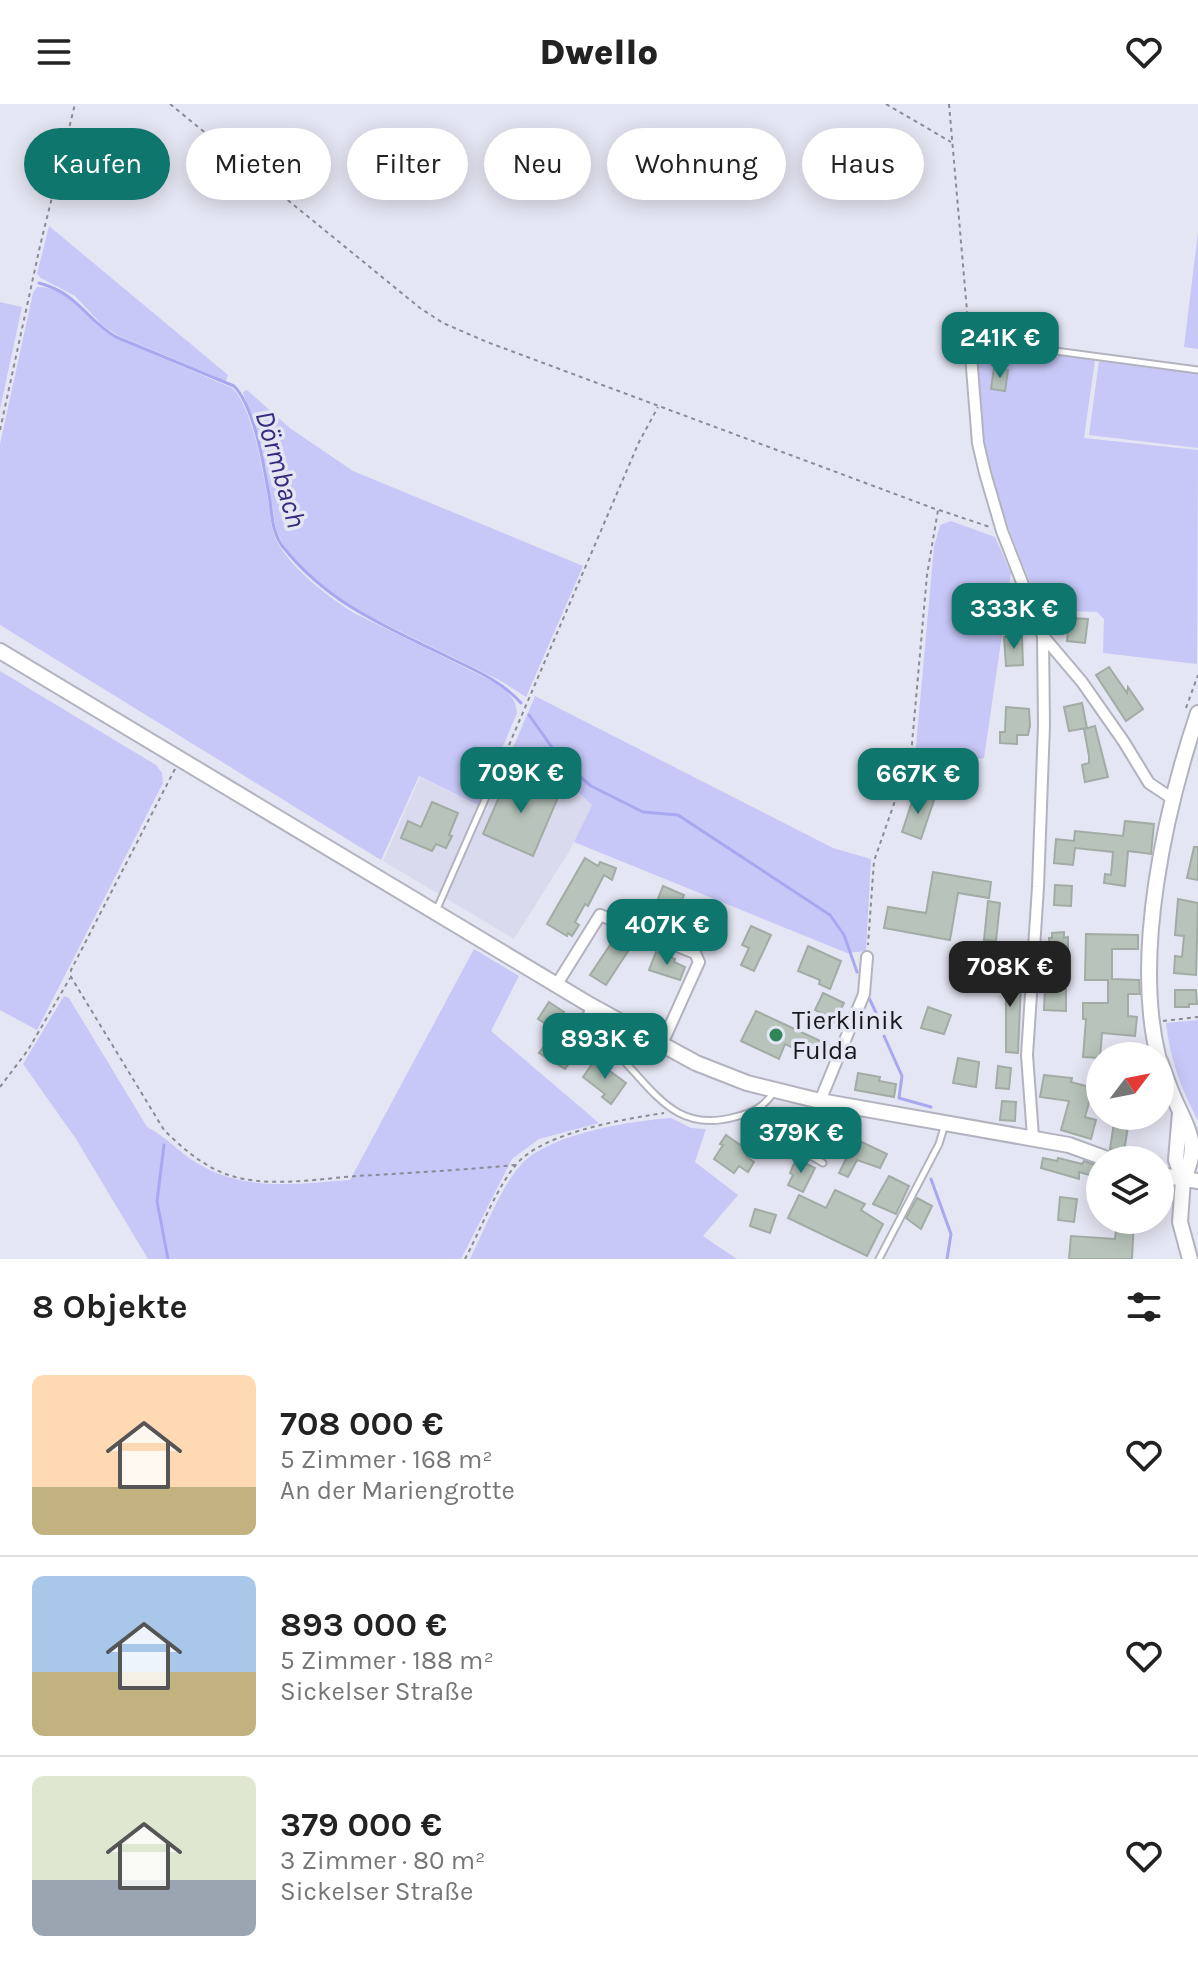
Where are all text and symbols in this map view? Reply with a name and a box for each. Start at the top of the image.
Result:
icon: menu [32,30,76,74]
icon: heart [1122,30,1166,74]
text: Dwello [540,31,658,73]
chip: Kaufen [24,128,170,200]
chip: Mieten [186,128,331,200]
chip: Filter [347,128,468,200]
chip: Neu [484,128,591,200]
chip: Wohnung [607,128,786,200]
chip: Haus [802,128,924,200]
pin: 241K € [935,312,1065,380]
text: 241K € [960,322,1040,353]
water label: Dörmbach [249,406,313,532]
pin: 333K € [949,583,1079,651]
text: 333K € [970,593,1058,624]
pin: 709K € [456,747,586,815]
pin: 667K € [853,748,983,816]
text: 709K € [478,757,564,788]
text: 667K € [876,758,960,789]
pin: 407K € [602,899,732,967]
text: 407K € [625,909,709,940]
pin: 708K € [945,941,1075,1009]
text: 708K € [967,951,1053,982]
place label: Tierklinik Fulda [792,1005,903,1066]
pin: 893K € [540,1013,670,1081]
text: 893K € [561,1023,649,1054]
marker: Tierklinik Fulda [767,1026,785,1044]
north arrow [1086,1042,1174,1130]
map controls [1086,1042,1174,1234]
pin: 379K € [736,1107,866,1175]
text: 379K € [758,1117,844,1148]
button: layers [1086,1146,1174,1234]
icon: filters [1122,1285,1166,1329]
text: 8 Objekte [32,1287,188,1327]
text: 708 000 € [280,1404,444,1444]
icon: home [96,1407,192,1503]
icon: heart [1122,1433,1166,1477]
text: 5 Zimmer · 168 m² [280,1444,493,1475]
text: An der Mariengrotte [280,1475,515,1506]
text: 893 000 € [280,1605,447,1645]
icon: home [96,1608,192,1704]
icon: heart [1122,1634,1166,1678]
text: 5 Zimmer · 188 m² [280,1645,494,1676]
text: Sickelser Straße [280,1676,473,1707]
text: 379 000 € [280,1805,442,1845]
icon: home [96,1808,192,1904]
icon: heart [1122,1834,1166,1878]
text: 3 Zimmer · 80 m² [280,1845,485,1876]
text: Sickelser Straße [280,1876,473,1907]

